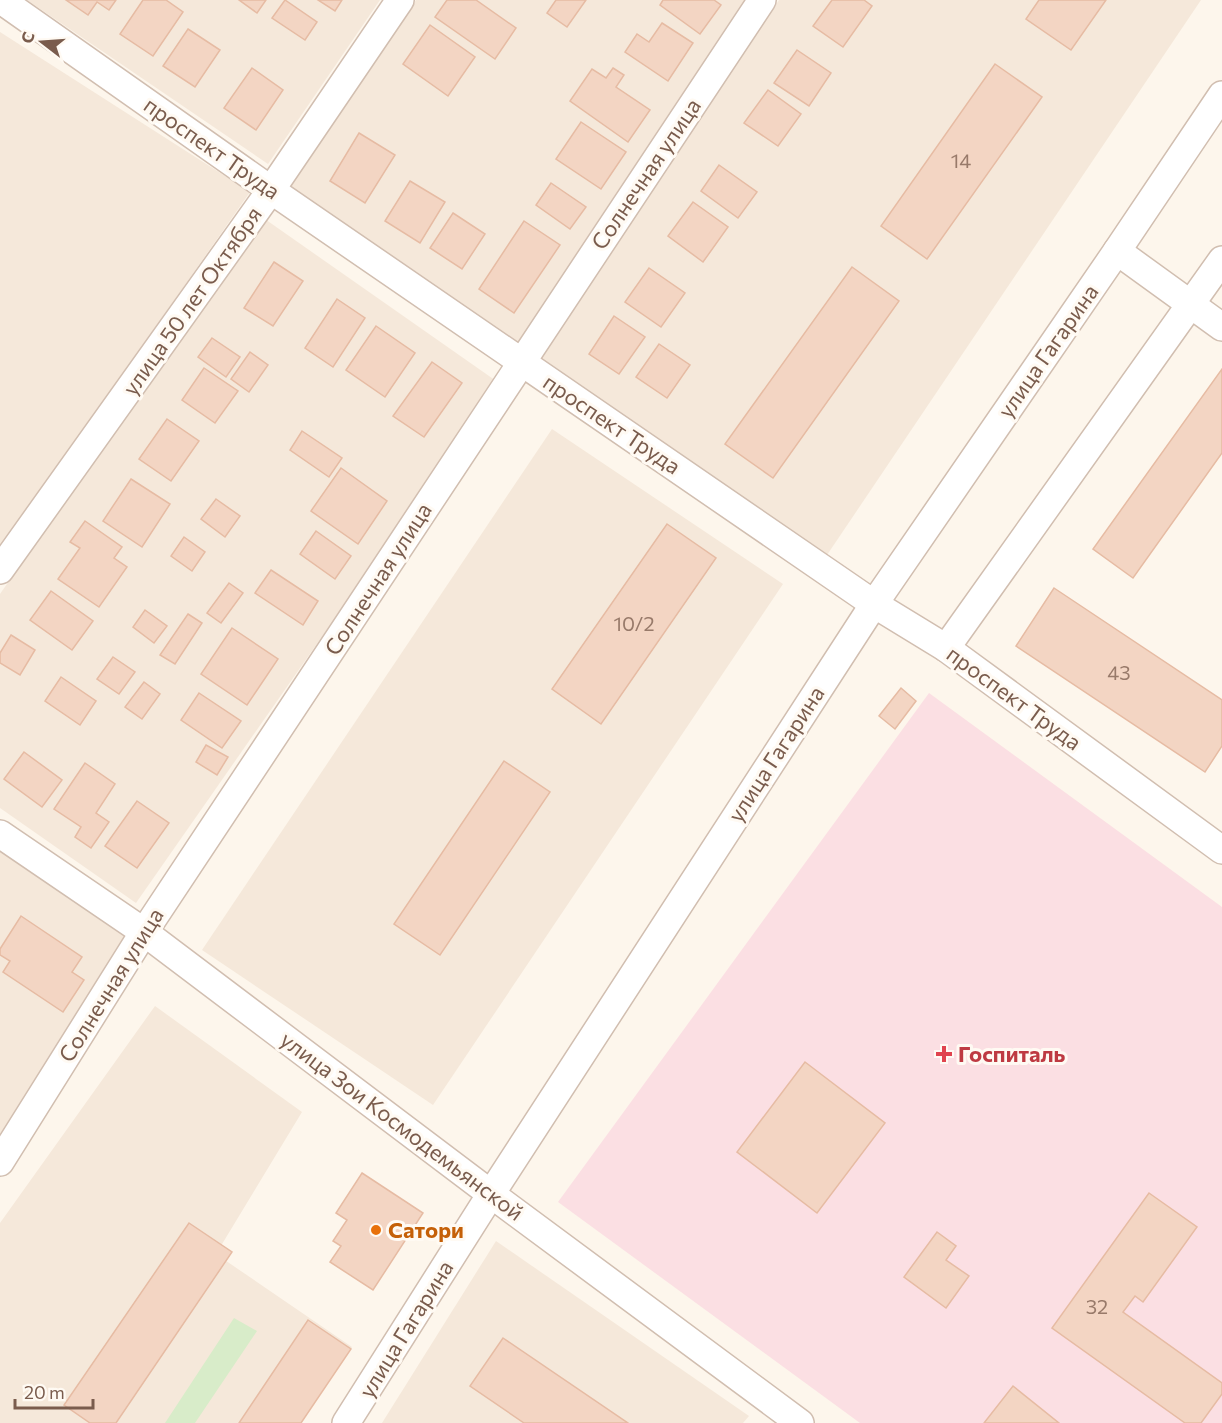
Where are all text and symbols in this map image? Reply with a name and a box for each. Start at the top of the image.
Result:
north arrow [12,12,72,72]
text: С [16,29,38,45]
street label: проспект Труда [139,91,285,204]
street label: Солнечная улица [585,93,706,254]
house number: 14 [951,148,971,172]
street label: улица 50 лет Октября [116,201,267,400]
street label: улица Гагарина [992,279,1104,423]
street label: проспект Труда [539,368,686,479]
street label: Солнечная улица [318,497,437,660]
house number: 10/2 [613,611,655,635]
street label: проспект Труда [942,640,1087,755]
house number: 43 [1107,660,1131,684]
street label: улица Гагарина [722,681,830,827]
street label: Солнечная улица [52,903,169,1067]
street label: улица Зои Космодемьянской [276,1025,529,1226]
place label: Госпиталь [958,1040,1066,1067]
marker: Госпиталь [935,1045,953,1063]
place label: Сатори [388,1216,464,1243]
marker: Сатори [369,1223,383,1237]
street label: улица Гагарина [353,1255,459,1402]
house number: 32 [1086,1294,1108,1318]
scale bar [15,1372,93,1410]
text: 20 m [24,1381,65,1403]

